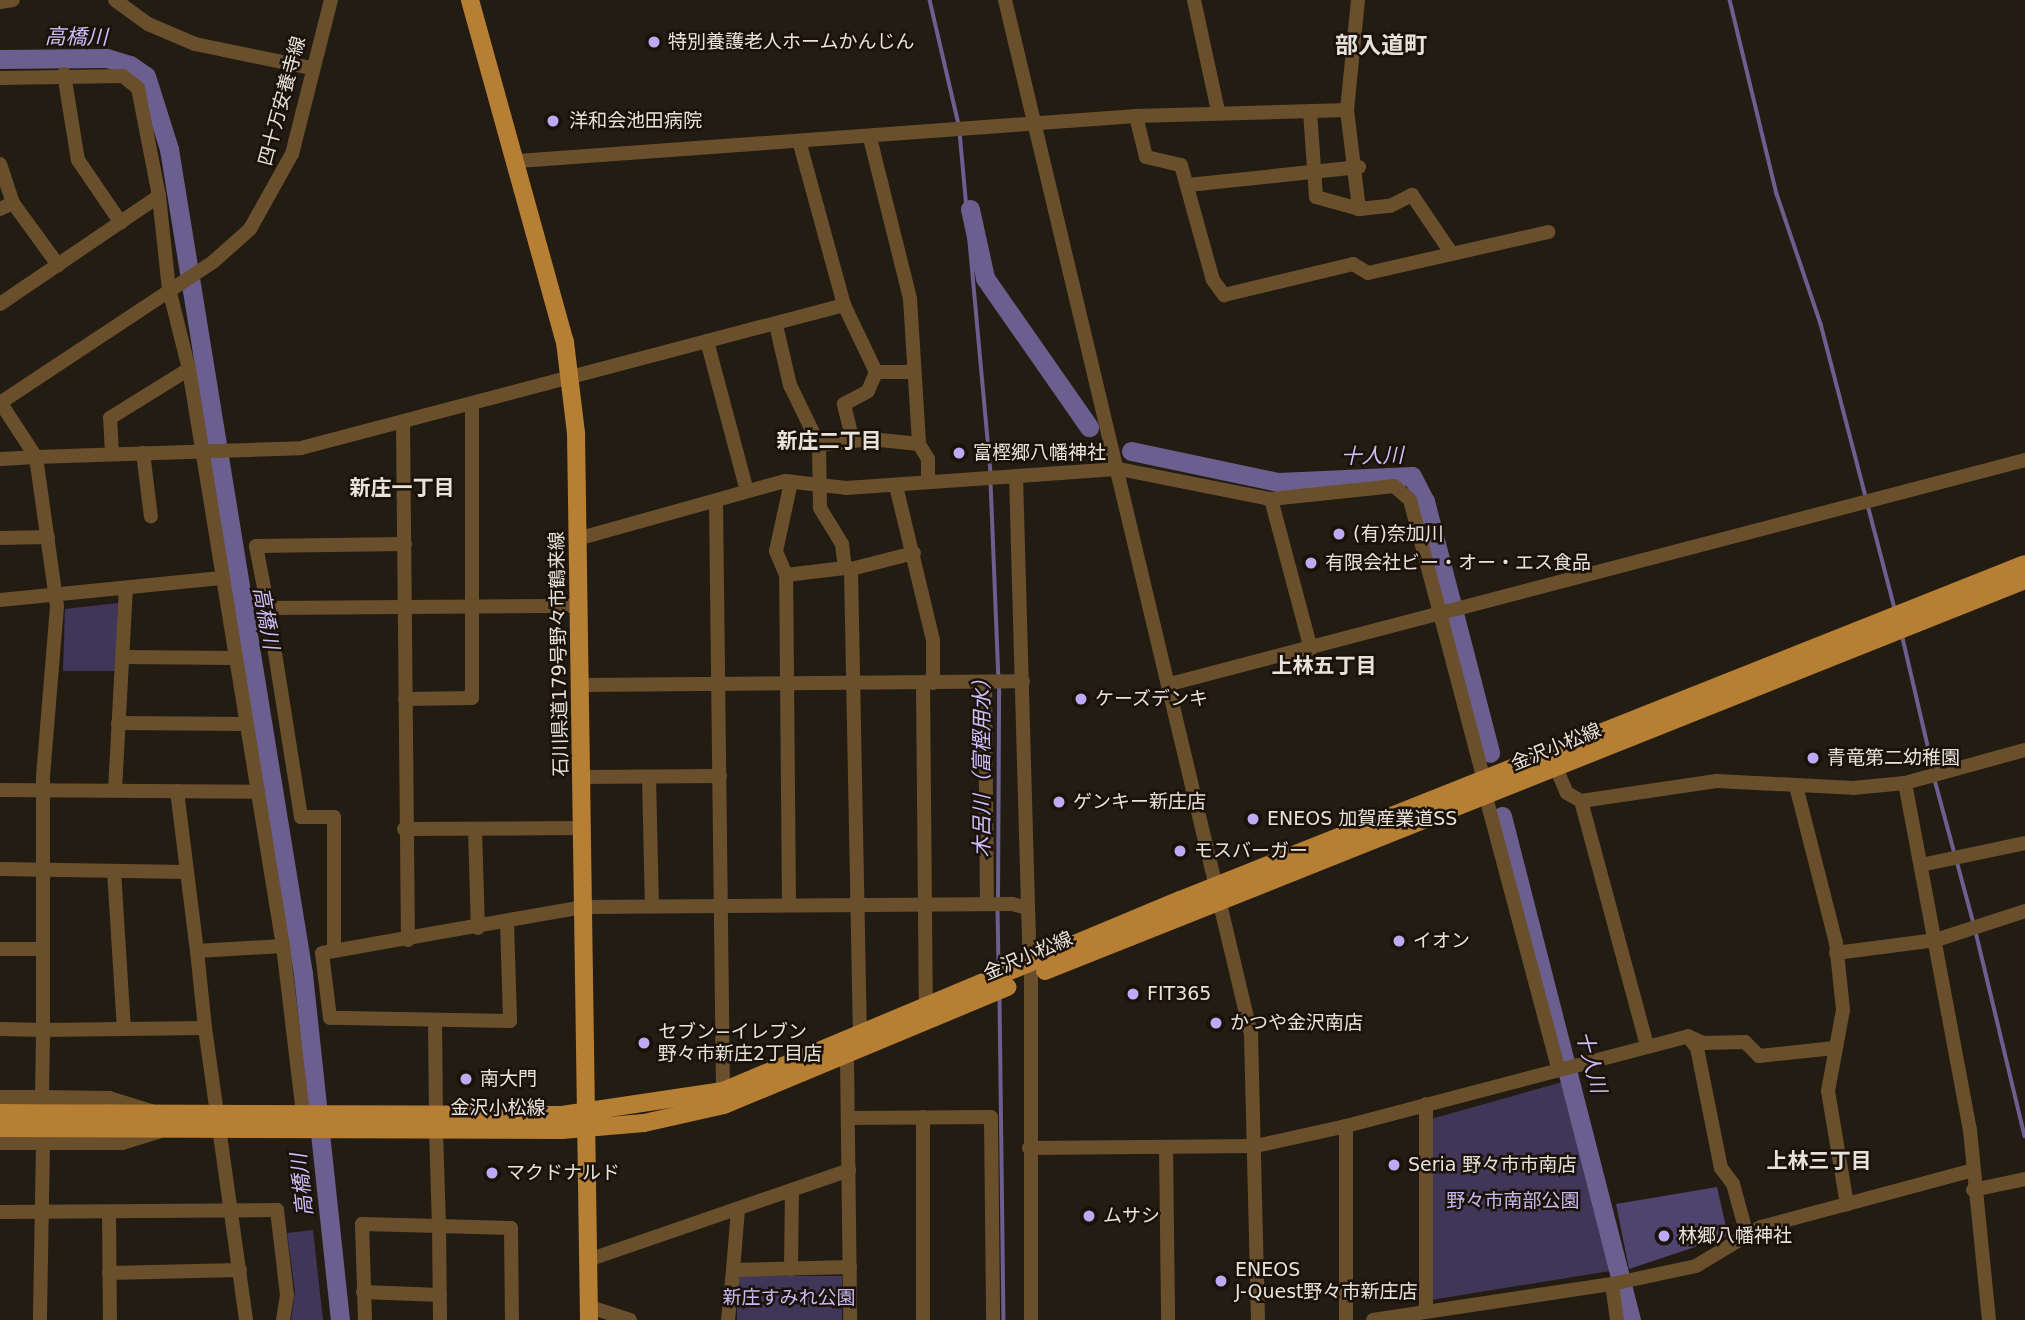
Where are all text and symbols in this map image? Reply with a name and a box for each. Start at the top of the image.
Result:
water label: 高橋川 [44,24,108,50]
place label: 特別養護老人ホームかんじん [668,31,915,53]
district label: 部入道町 [1335,31,1427,59]
street label: 四十万安養寺線 [254,34,310,168]
marker: 特別養護老人ホームかんじん [646,34,662,50]
place label: 洋和会池田病院 [569,110,702,132]
marker: 洋和会池田病院 [543,111,563,131]
district label: 新庄二丁目 [777,428,881,454]
place label: 富樫郷八幡神社 [973,442,1106,464]
water label: 十人川 [1340,443,1404,469]
marker: 富樫郷八幡神社 [951,445,967,461]
district label: 新庄一丁目 [350,475,454,501]
place label: (有)奈加川 [1353,523,1444,545]
marker: (有)奈加川 [1331,526,1347,542]
street label: 石川県道179号野々市鶴来線 [545,531,573,777]
place label: 有限会社ビー・オー・エス食品 [1325,552,1591,574]
marker: 有限会社ビー・オー・エス食品 [1303,555,1319,571]
water label: 高橋川 [248,585,284,651]
district label: 上林五丁目 [1272,653,1376,679]
water label: 木呂川（富樫用水） [969,669,995,857]
place label: ケーズデンキ [1095,688,1209,710]
marker: ケーズデンキ [1073,691,1089,707]
street label: 金沢小松線 [1508,719,1604,775]
place label: 青竜第二幼稚園 [1827,747,1960,769]
marker: 青竜第二幼稚園 [1805,750,1821,766]
place label: ゲンキー新庄店 [1073,791,1206,813]
marker: ゲンキー新庄店 [1051,794,1067,810]
place label: ENEOS 加賀産業道SS [1267,808,1457,830]
marker: ENEOS 加賀産業道SS [1245,811,1261,827]
place label: モスバーガー [1194,840,1308,862]
marker: モスバーガー [1172,843,1188,859]
street label: 金沢小松線 [980,927,1076,985]
place label: イオン [1413,930,1470,952]
marker: イオン [1391,933,1407,949]
place label: FIT365 [1147,983,1211,1005]
marker: FIT365 [1125,986,1141,1002]
place label: かつや金沢南店 [1230,1012,1363,1034]
marker: かつや金沢南店 [1208,1015,1224,1031]
place label: セブン−イレブン 野々市新庄2丁目店 [658,1021,822,1065]
water label: 十人川 [1571,1028,1611,1096]
marker: セブン−イレブン 野々市新庄2丁目店 [636,1035,652,1051]
place label: 南大門 [480,1068,537,1090]
marker: 南大門 [458,1071,474,1087]
street label: 金沢小松線 [451,1097,545,1119]
district label: 上林三丁目 [1767,1148,1871,1174]
water label: 高橋川 [286,1152,318,1218]
place label: Seria 野々市市南店 [1408,1154,1577,1176]
marker: Seria 野々市市南店 [1386,1157,1402,1173]
place label: マクドナルド [506,1162,620,1184]
marker: マクドナルド [484,1165,500,1181]
park label: 野々市南部公園 [1447,1190,1579,1212]
place label: ムサシ [1103,1205,1160,1227]
marker: ムサシ [1081,1208,1097,1224]
place label: 林郷八幡神社 [1678,1225,1792,1247]
marker: 林郷八幡神社 [1656,1228,1672,1244]
place label: ENEOS J-Quest野々市新庄店 [1235,1259,1418,1303]
marker: ENEOS J-Quest野々市新庄店 [1213,1273,1229,1289]
park label: 新庄すみれ公園 [723,1287,855,1309]

